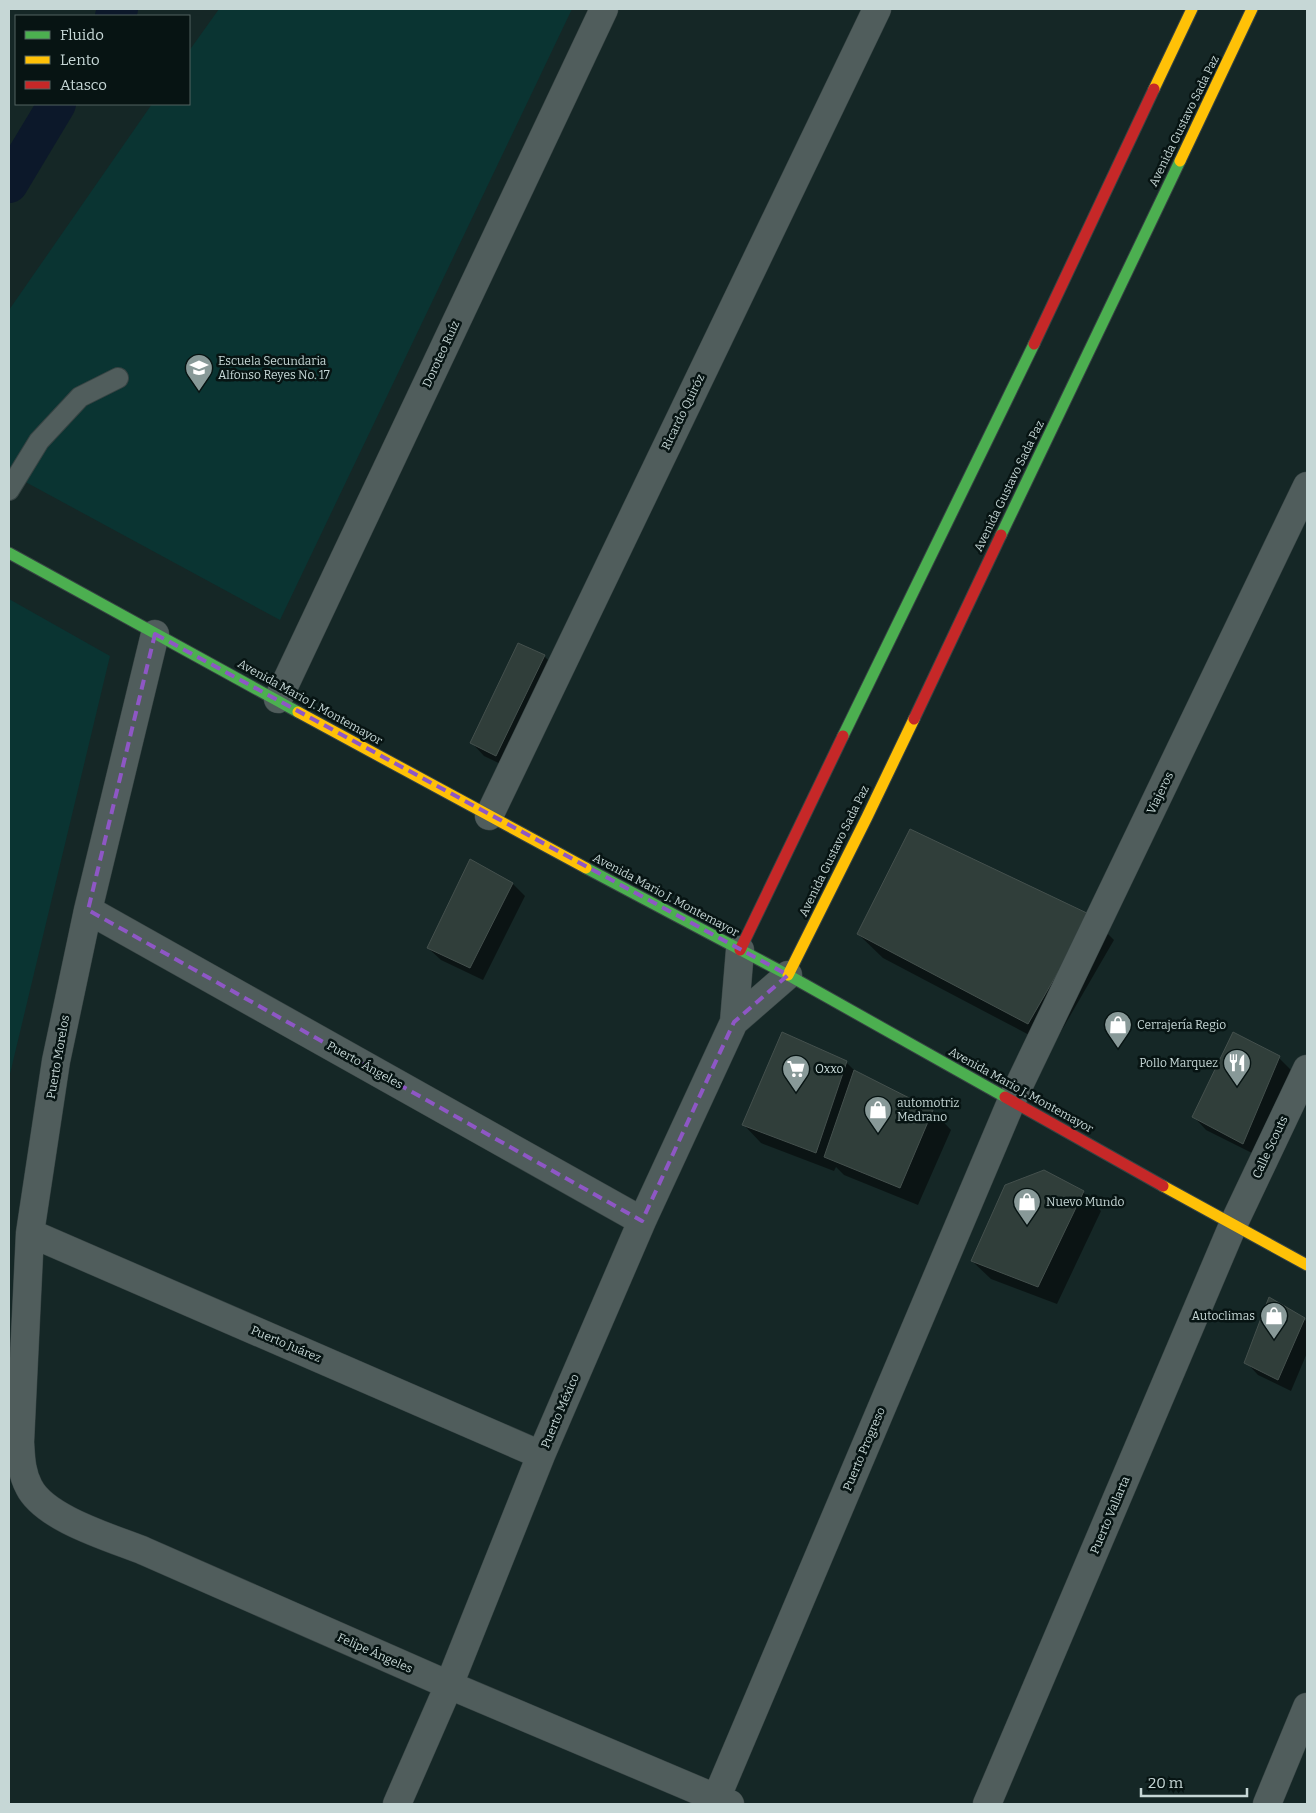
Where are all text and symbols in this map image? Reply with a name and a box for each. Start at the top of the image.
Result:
legend [15,15,190,105]
text: Fluido [60,26,104,44]
text: Lento [60,51,100,69]
street label: Avenida Gustavo Sada Paz [1146,53,1222,189]
text: Atasco [60,76,107,94]
street label: Doroteo Ruíz [419,318,463,390]
school or university icon: Escuela Secundaria Alfonso Reyes No. 17 [184,353,214,392]
place label: Escuela Secundaria Alfonso Reyes No. 17 [218,354,330,382]
street label: Ricardo Quiróz [659,371,708,452]
street label: Avenida Gustavo Sada Paz [971,418,1047,554]
street label: Avenida Mario J. Montemayor [235,656,385,748]
street label: Viajeros [1144,769,1176,816]
street label: Avenida Gustavo Sada Paz [796,783,872,919]
street label: Avenida Mario J. Montemayor [591,850,742,940]
shop icon: Cerrajería Regio [1103,1010,1133,1049]
street label: Puerto Morelos [44,1014,72,1100]
place label: Cerrajería Regio [1137,1018,1226,1032]
street label: Puerto Ángeles [325,1038,406,1092]
street label: Avenida Mario J. Montemayor [946,1044,1096,1136]
restaurant icon: Pollo Marquez [1222,1048,1252,1087]
supermarket icon: Oxxo [781,1054,811,1093]
place label: Pollo Marquez [1139,1056,1218,1070]
place label: Oxxo [815,1062,843,1076]
shop icon: automotriz Medrano [863,1095,893,1134]
place label: automotriz Medrano [897,1096,960,1124]
street label: Calle Scouts [1249,1113,1291,1180]
shop icon: Nuevo Mundo [1012,1187,1042,1226]
place label: Nuevo Mundo [1046,1195,1125,1209]
shop icon: Autoclimas [1259,1301,1289,1340]
place label: Autoclimas [1192,1309,1255,1323]
street label: Puerto Juárez [249,1323,323,1365]
street label: Puerto México [538,1372,582,1450]
street label: Puerto Progreso [840,1405,888,1493]
street label: Puerto Vallarta [1087,1474,1133,1556]
street label: Felipe Ángeles [335,1629,415,1676]
scale bar [1141,1766,1247,1798]
text: 20 m [1148,1774,1184,1792]

